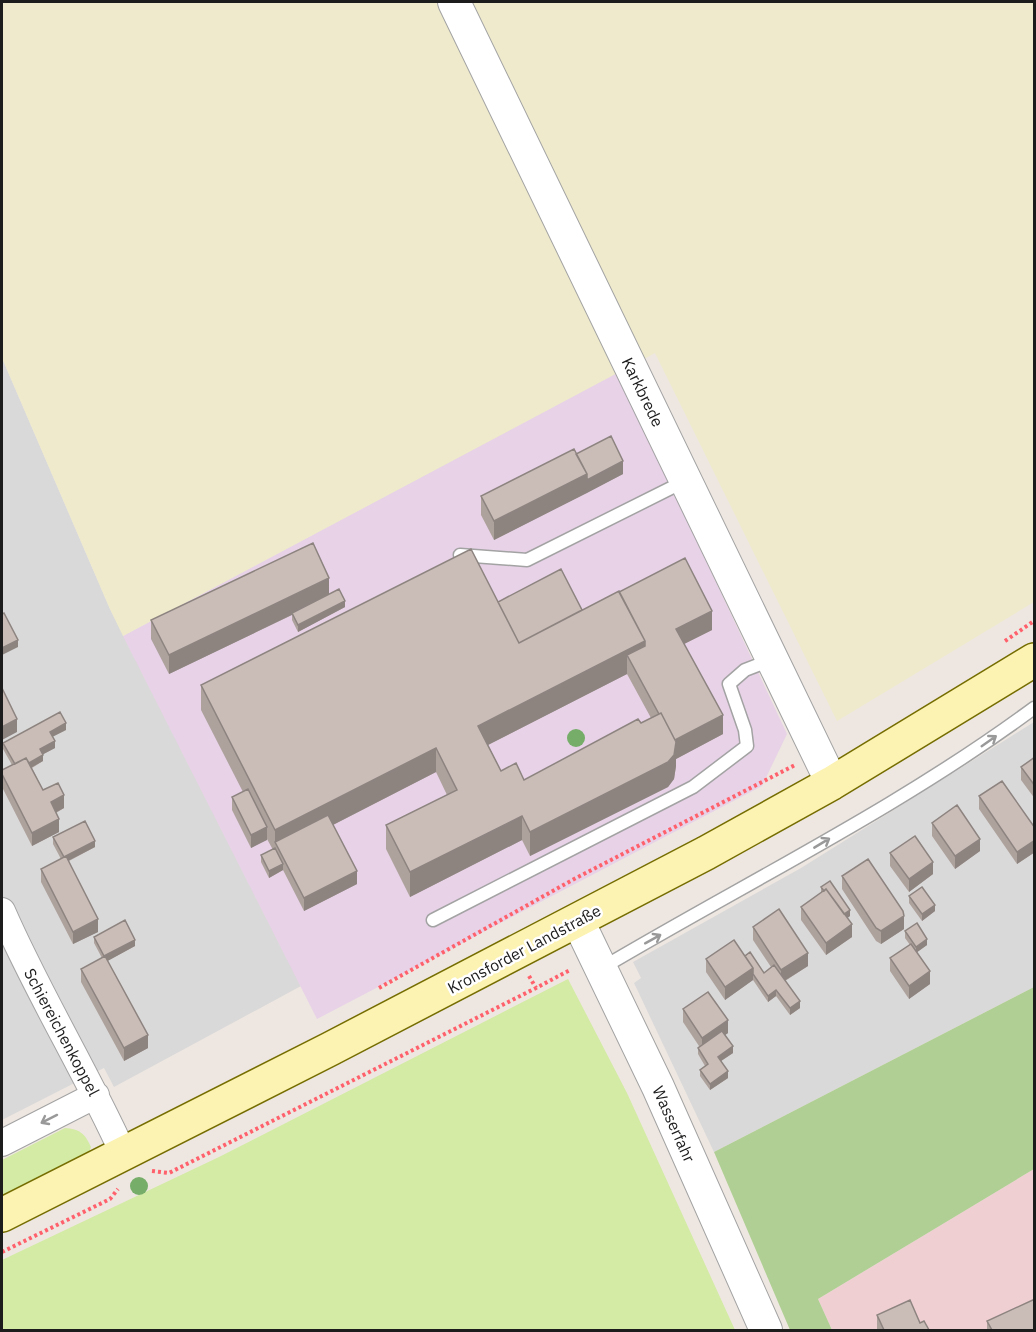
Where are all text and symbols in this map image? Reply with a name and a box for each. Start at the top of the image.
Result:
street label: Karkbrede [618,354,668,430]
one-way arrow [980,735,996,747]
one-way arrow [813,836,830,848]
street label: Kronsforder Landstraße [444,900,604,998]
one-way arrow [644,932,661,944]
street label: Schiereichenkoppel [20,965,104,1099]
street label: Wasserfahr [648,1083,700,1165]
one-way arrow [40,1114,58,1125]

